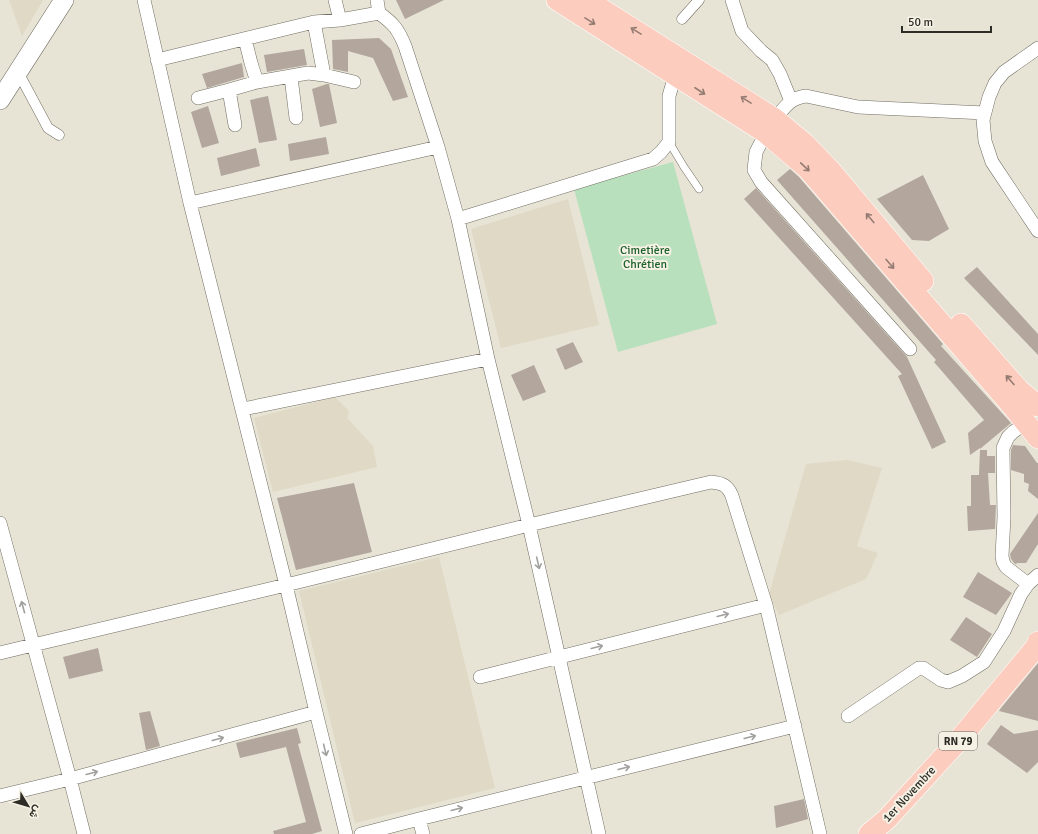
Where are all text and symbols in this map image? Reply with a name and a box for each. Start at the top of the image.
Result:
scale bar [902,8,991,34]
text: 50 m [908,15,933,30]
one-way arrow [584,17,595,25]
one-way arrow [631,27,642,35]
one-way arrow [694,87,705,95]
one-way arrow [740,96,752,104]
one-way arrow [800,162,810,171]
one-way arrow [865,212,874,223]
park label: Cimetière Chrétien [620,243,670,272]
one-way arrow [886,259,895,270]
one-way arrow [1005,374,1014,385]
one-way arrow [534,556,542,569]
one-way arrow [19,601,26,614]
one-way arrow [716,611,729,619]
one-way arrow [590,643,603,650]
one-way arrow [743,732,756,740]
road number: RN 79 [939,732,977,750]
one-way arrow [211,735,224,742]
one-way arrow [322,743,329,756]
street label: 1er Novembre [880,763,939,825]
one-way arrow [617,764,630,771]
one-way arrow [85,769,98,776]
north arrow [8,786,48,826]
text: ش [26,803,45,821]
one-way arrow [450,805,463,813]

